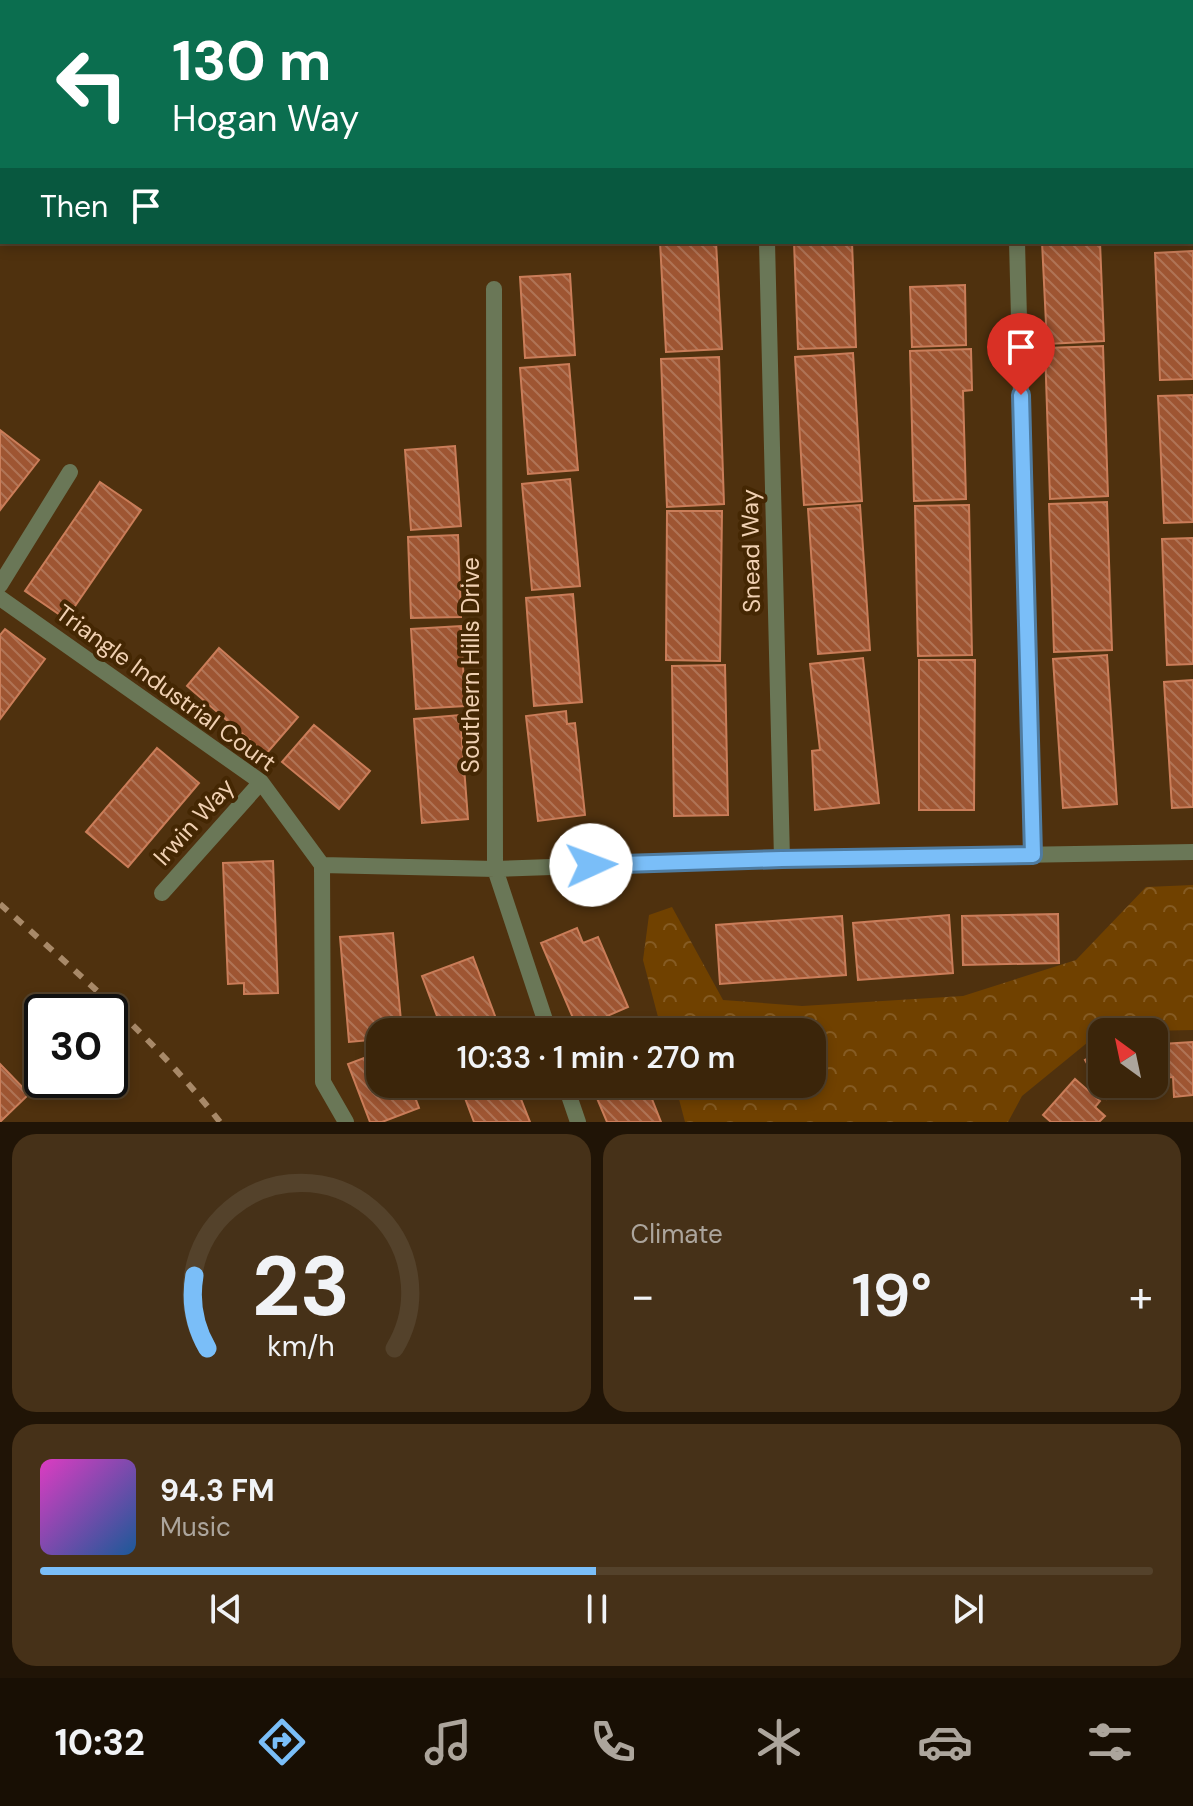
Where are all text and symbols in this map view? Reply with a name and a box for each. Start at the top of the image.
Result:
text: 130 m [172,24,331,97]
icon: left [40,32,144,136]
text: Hogan Way [172,95,359,142]
icon: arrive [124,184,168,228]
text: Then [40,187,108,226]
pin [987,313,1055,395]
icon: arrive [999,325,1043,369]
street label: Snead Way [734,489,767,613]
street label: Southern Hills Drive [455,557,486,773]
street label: Triangle Industrial Court [50,597,282,778]
street label: Irwin Way [146,772,241,872]
position arrow [549,823,633,907]
speed limit sign: 30 [24,994,128,1098]
north arrow [1088,1018,1168,1098]
map controls [1088,1018,1168,1098]
text: 10:33 · 1 min · 270 m [457,1038,735,1077]
text: Climate [631,1217,723,1251]
text: 23 [252,1232,350,1341]
text: 19° [852,1256,932,1335]
text: − [631,1267,655,1325]
text: + [1129,1267,1153,1325]
text: km/h [267,1328,335,1365]
text: 94.3 FM [160,1471,275,1510]
text: Music [160,1510,231,1544]
icon: previous [204,1587,248,1631]
icon: pause [575,1587,619,1631]
icon: next [946,1587,990,1631]
icon: directions [254,1714,310,1770]
icon: music [420,1714,476,1770]
icon: phone [585,1714,641,1770]
icon: climate [751,1714,807,1770]
icon: car [917,1714,973,1770]
icon: filters [1082,1714,1138,1770]
text: 10:32 [55,1719,145,1766]

